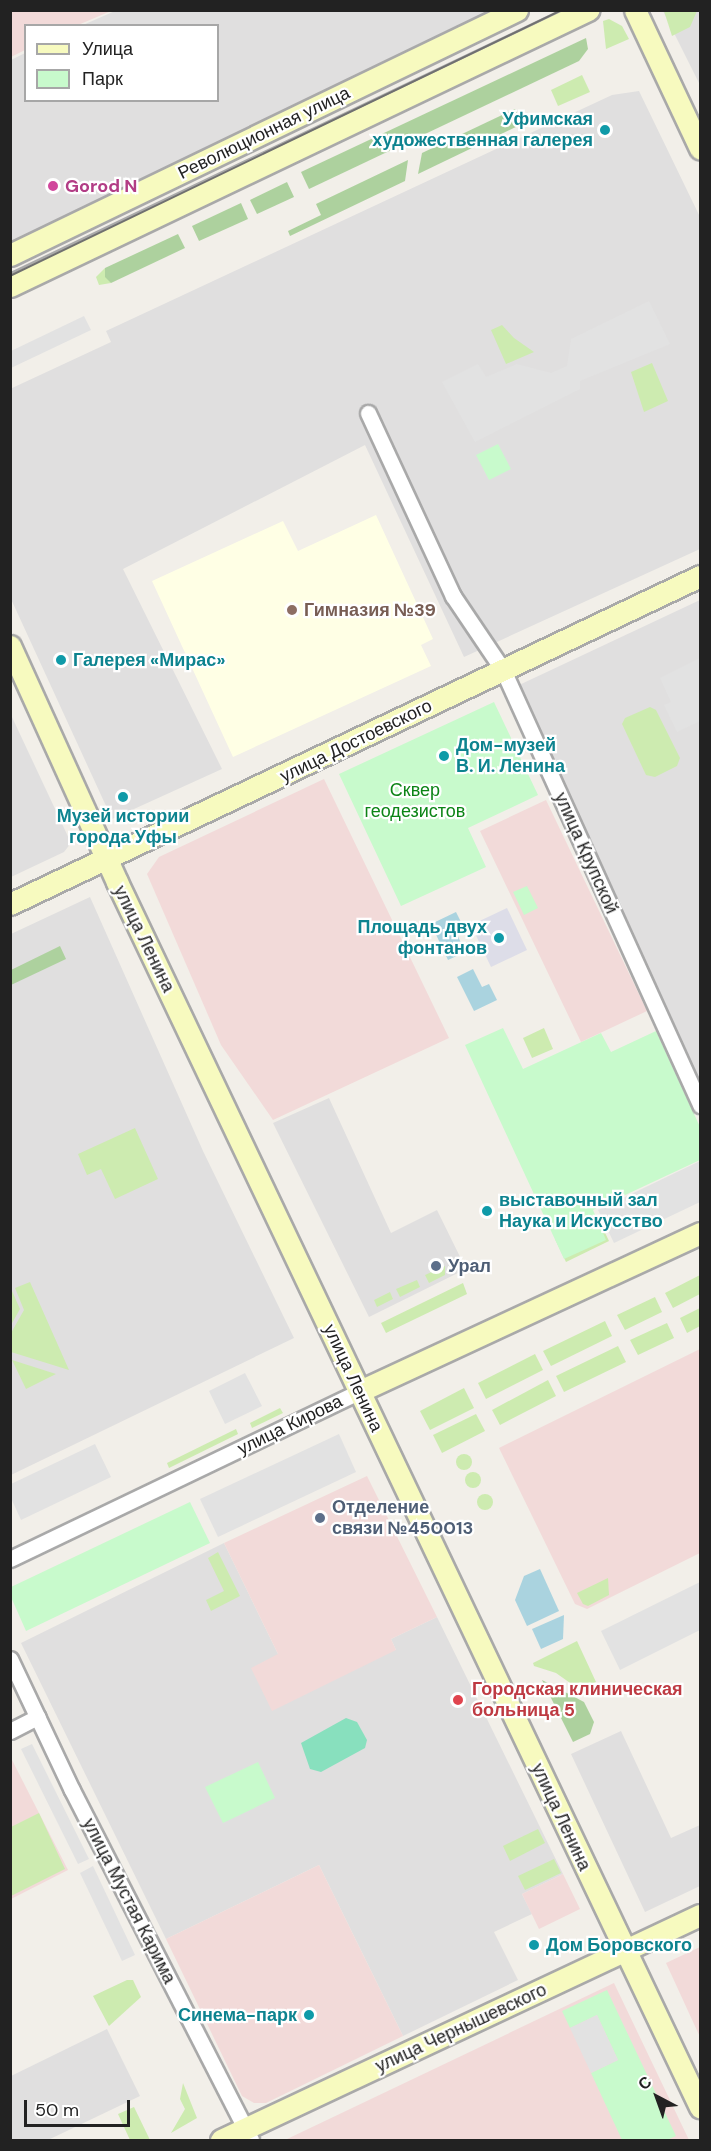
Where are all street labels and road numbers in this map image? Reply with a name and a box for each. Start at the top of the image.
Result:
street label: Революционная улица [175,82,353,184]
street label: улица Достоевского [277,695,435,787]
street label: улица Крупской [550,789,622,917]
street label: улица Ленина [109,882,179,996]
street label: улица Ленина [319,1321,387,1435]
street label: улица Кирова [234,1390,346,1460]
street label: улица Ленина [527,1760,595,1874]
street label: улица Мустая Карима [78,1815,180,1987]
street label: улица Чернышевского [372,1979,550,2077]

